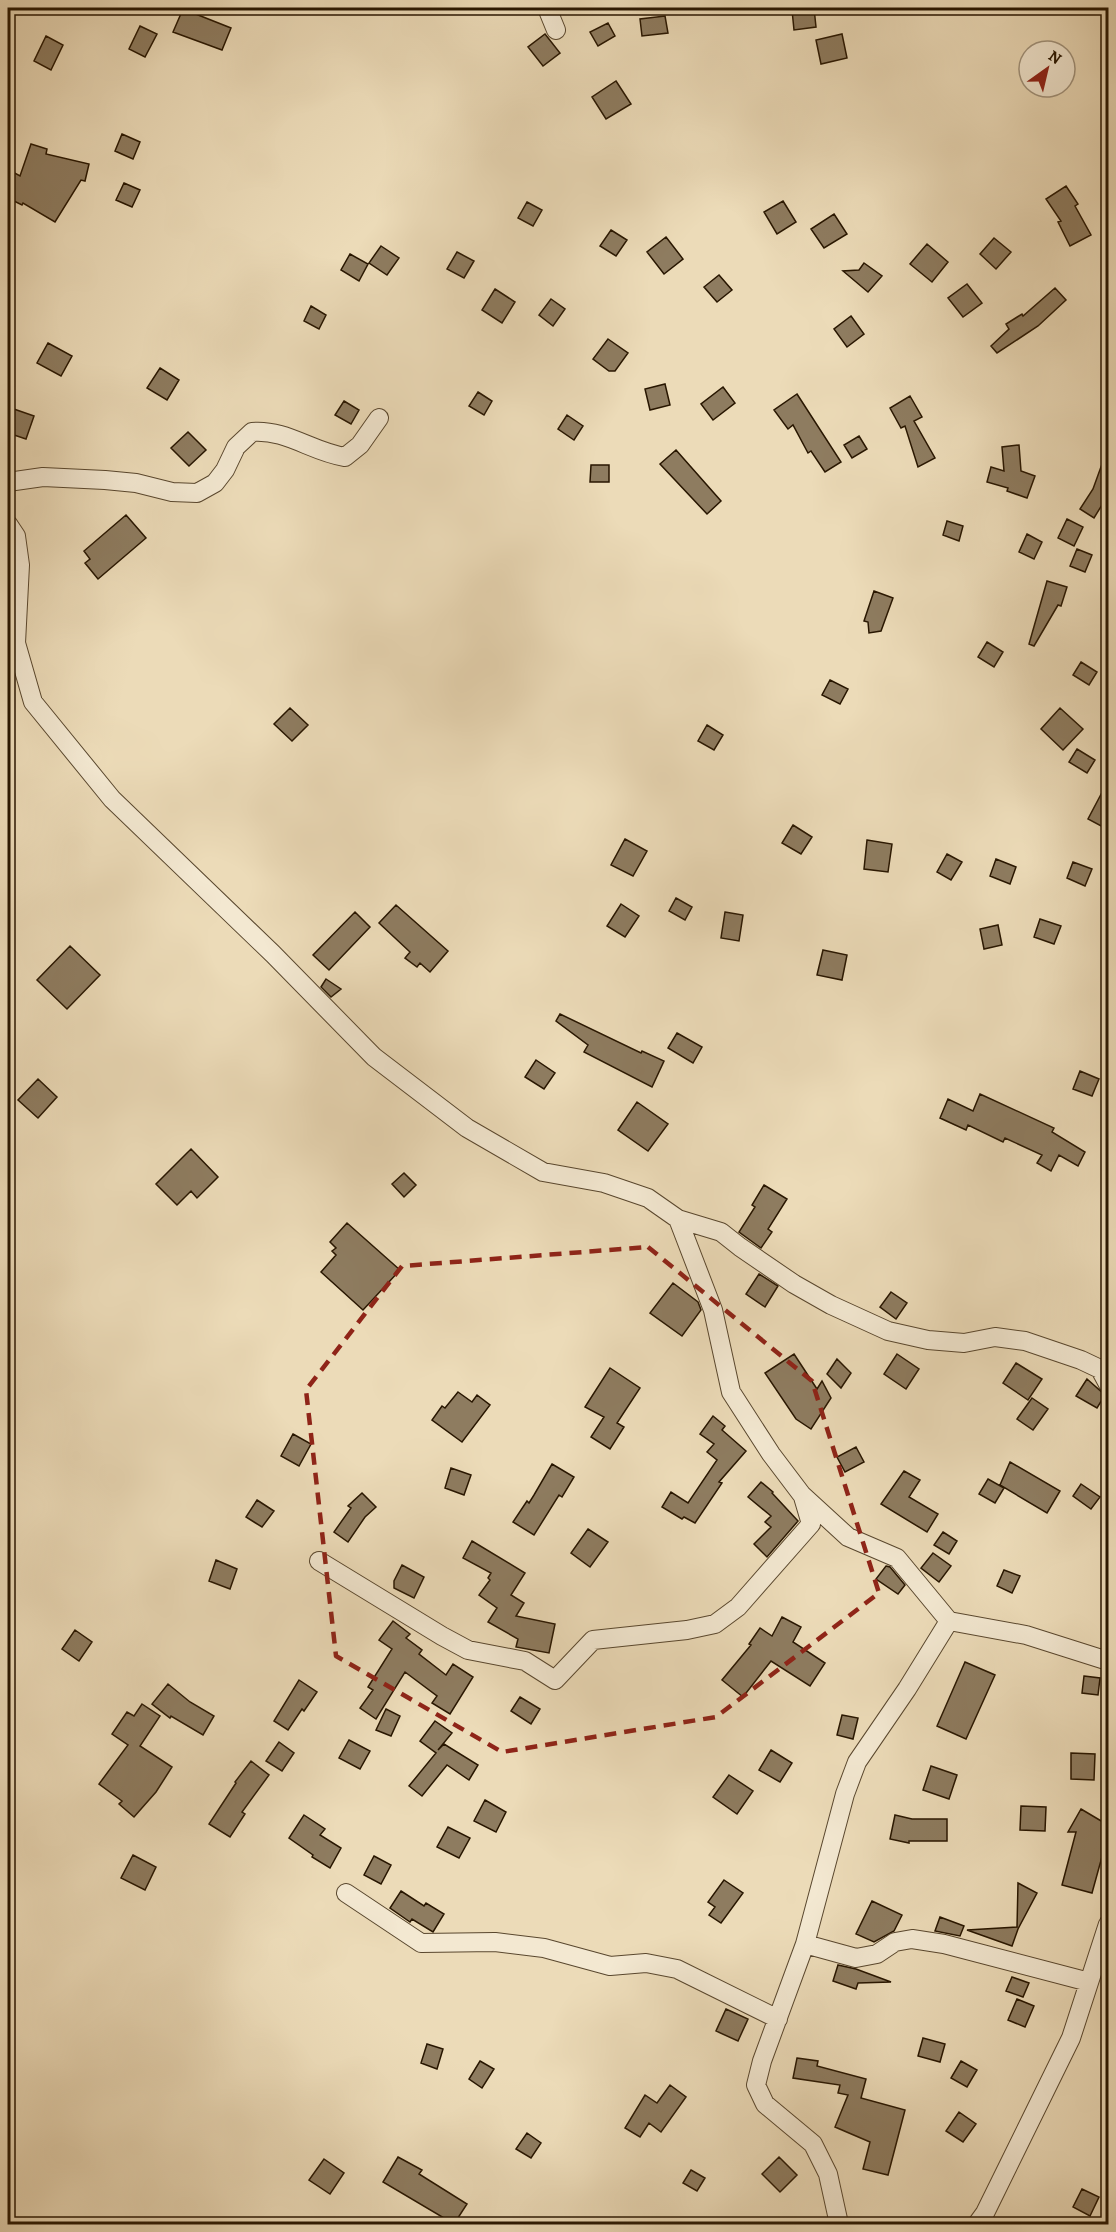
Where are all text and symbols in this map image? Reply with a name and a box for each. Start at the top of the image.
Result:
north arrow [1017,39,1077,99]
text: N [1044,45,1066,70]

